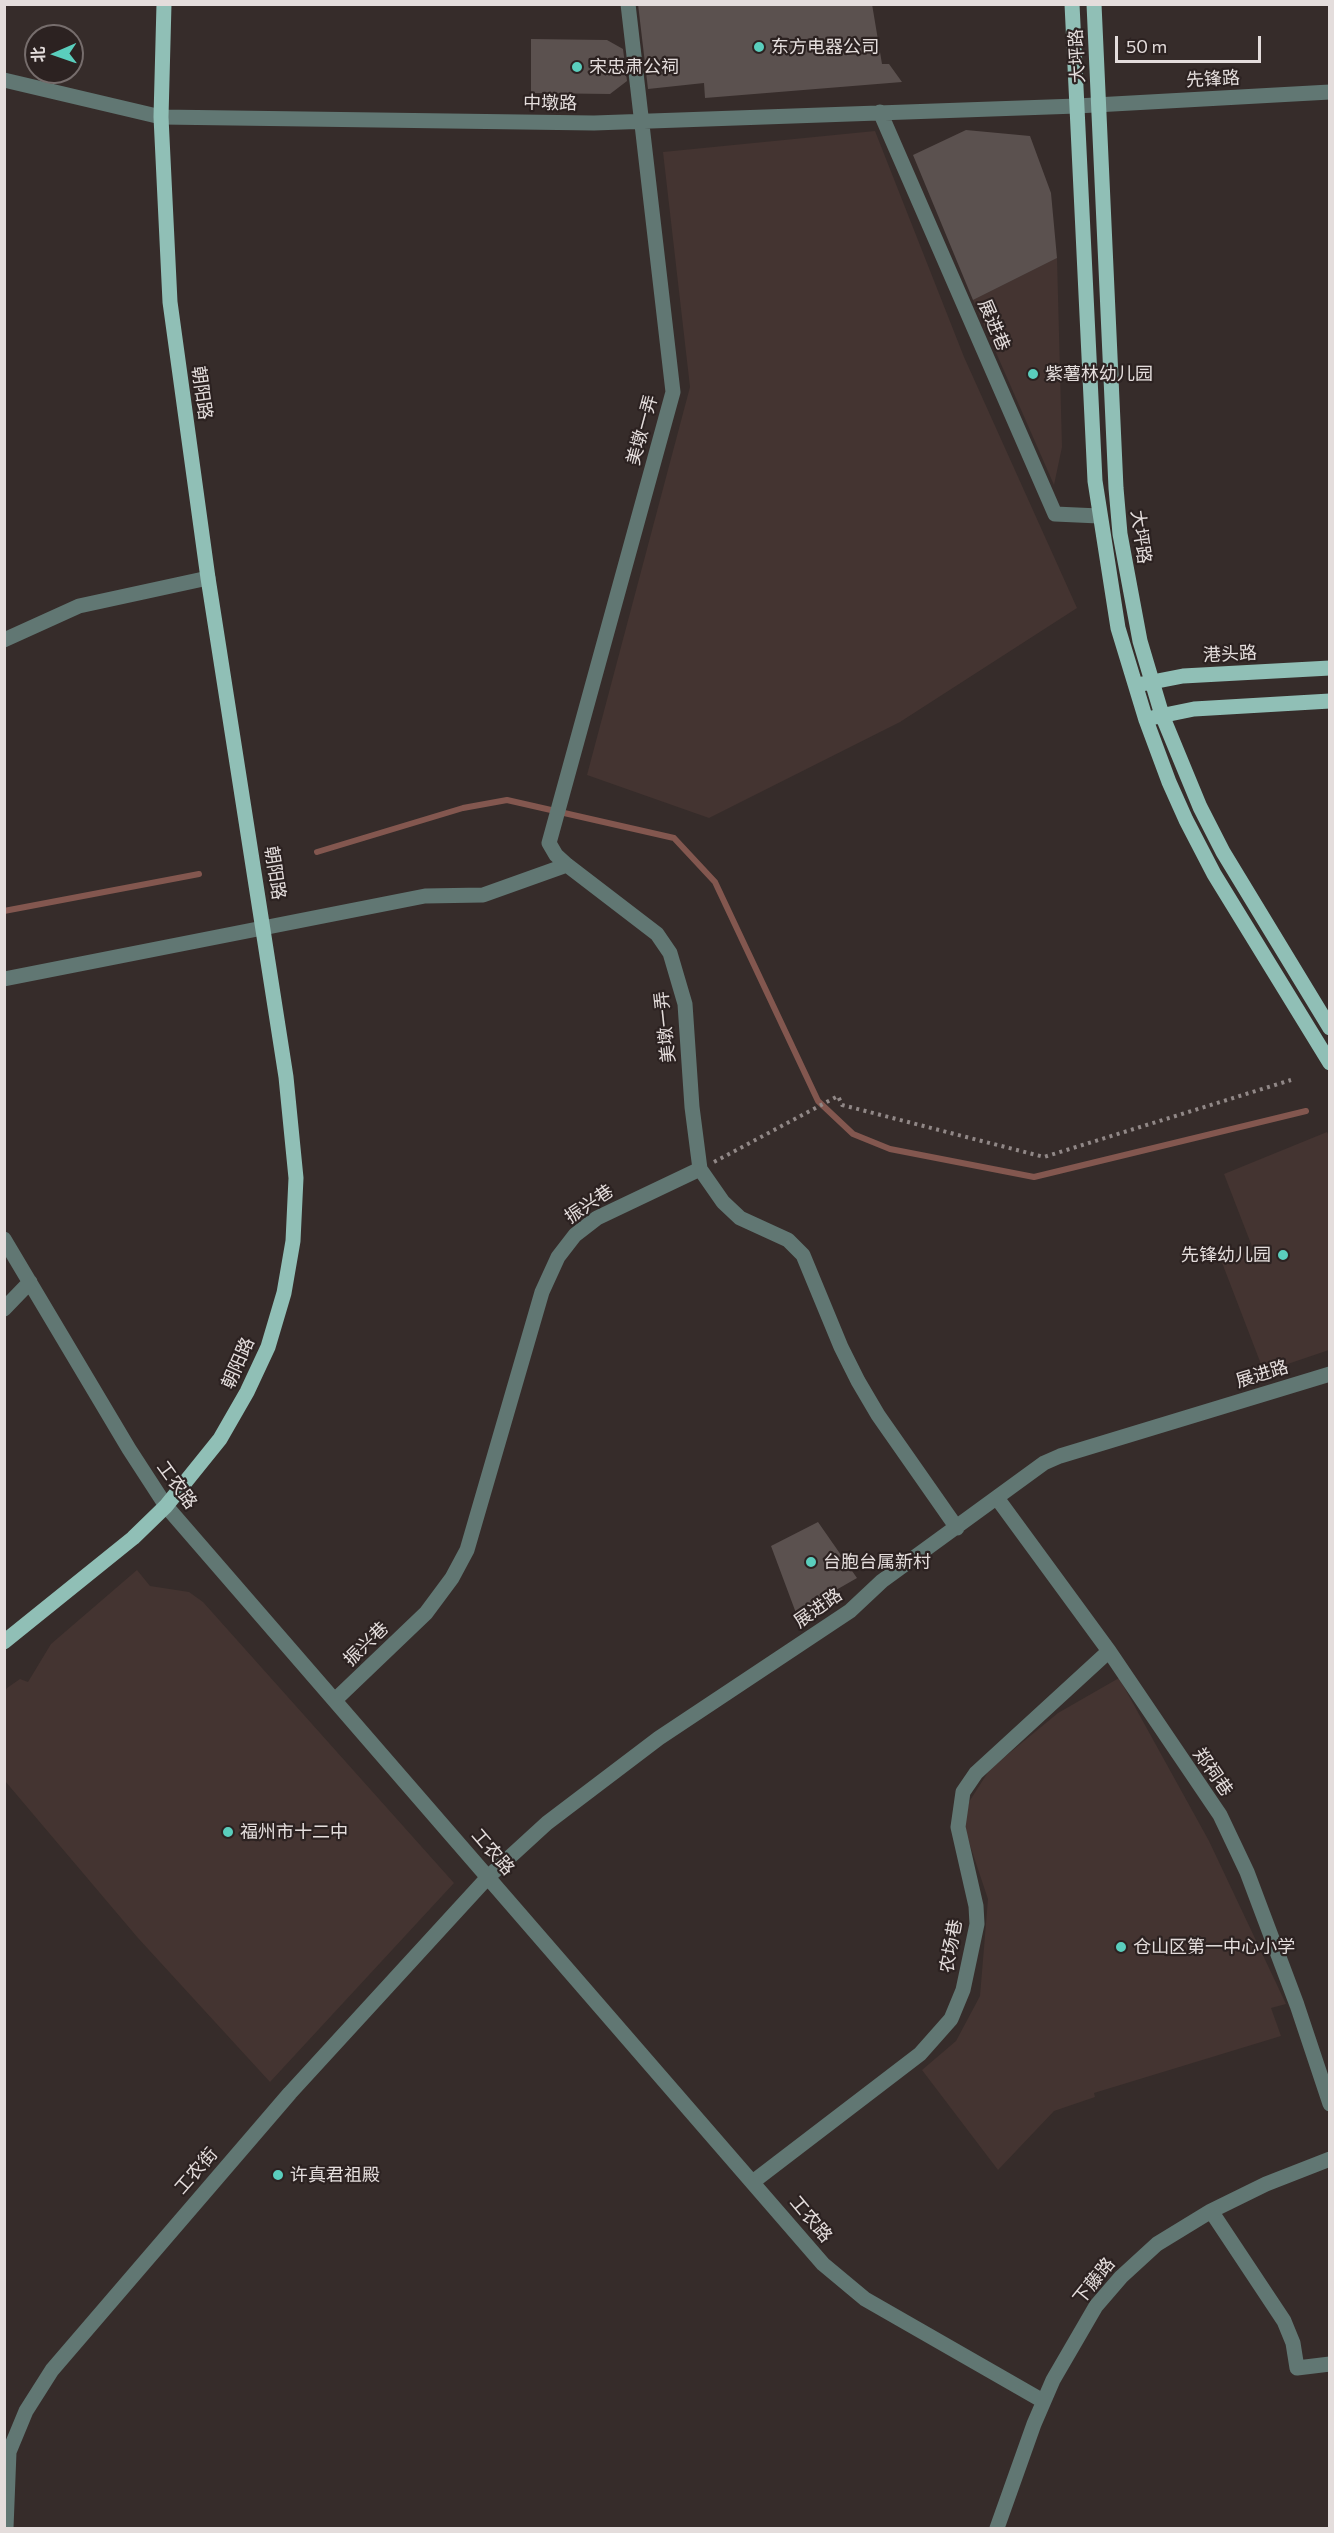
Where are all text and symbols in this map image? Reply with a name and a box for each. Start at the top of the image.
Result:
north arrow [24,24,84,84]
scale bar [1118,24,1264,62]
street label: 大坪路 [1065,28,1089,84]
text: 50 m [1126,35,1167,57]
place label: 东方电器公司 [771,36,879,58]
marker: 东方电器公司 [752,40,766,54]
text: 北 [28,46,47,63]
place label: 宋忠肃公祠 [589,56,679,78]
marker: 宋忠肃公祠 [570,60,584,74]
street label: 先锋路 [1185,67,1241,91]
street label: 中墩路 [523,92,577,114]
street label: 展进巷 [974,296,1014,354]
place label: 紫薯林幼儿园 [1045,363,1153,385]
street label: 朝阳路 [188,365,216,421]
marker: 紫薯林幼儿园 [1026,367,1040,381]
street label: 美墩一弄 [622,392,662,468]
street label: 大坪路 [1127,509,1155,565]
street label: 港头路 [1202,642,1258,666]
street label: 朝阳路 [260,845,290,901]
street label: 美墩一弄 [650,990,680,1064]
street label: 振兴巷 [561,1180,617,1228]
place label: 先锋幼儿园 [1181,1244,1271,1266]
marker: 先锋幼儿园 [1276,1248,1290,1262]
street label: 朝阳路 [217,1334,259,1392]
street label: 展进路 [1233,1356,1291,1392]
street label: 工农路 [152,1457,202,1513]
place label: 台胞台属新村 [823,1551,931,1573]
marker: 台胞台属新村 [804,1555,818,1569]
street label: 展进路 [790,1584,846,1632]
street label: 振兴巷 [339,1617,393,1671]
street label: 郑祠巷 [1189,1744,1237,1800]
place label: 福州市十二中 [240,1821,348,1843]
marker: 福州市十二中 [221,1825,235,1839]
street label: 工农路 [467,1825,519,1879]
street label: 农场巷 [936,1918,966,1974]
place label: 仓山区第一中心小学 [1133,1936,1295,1958]
marker: 仓山区第一中心小学 [1114,1940,1128,1954]
street label: 工农街 [170,2144,222,2198]
place label: 许真君祖殿 [290,2164,380,2186]
marker: 许真君祖殿 [271,2168,285,2182]
street label: 工农路 [785,2191,837,2247]
street label: 下藤路 [1069,2253,1119,2309]

